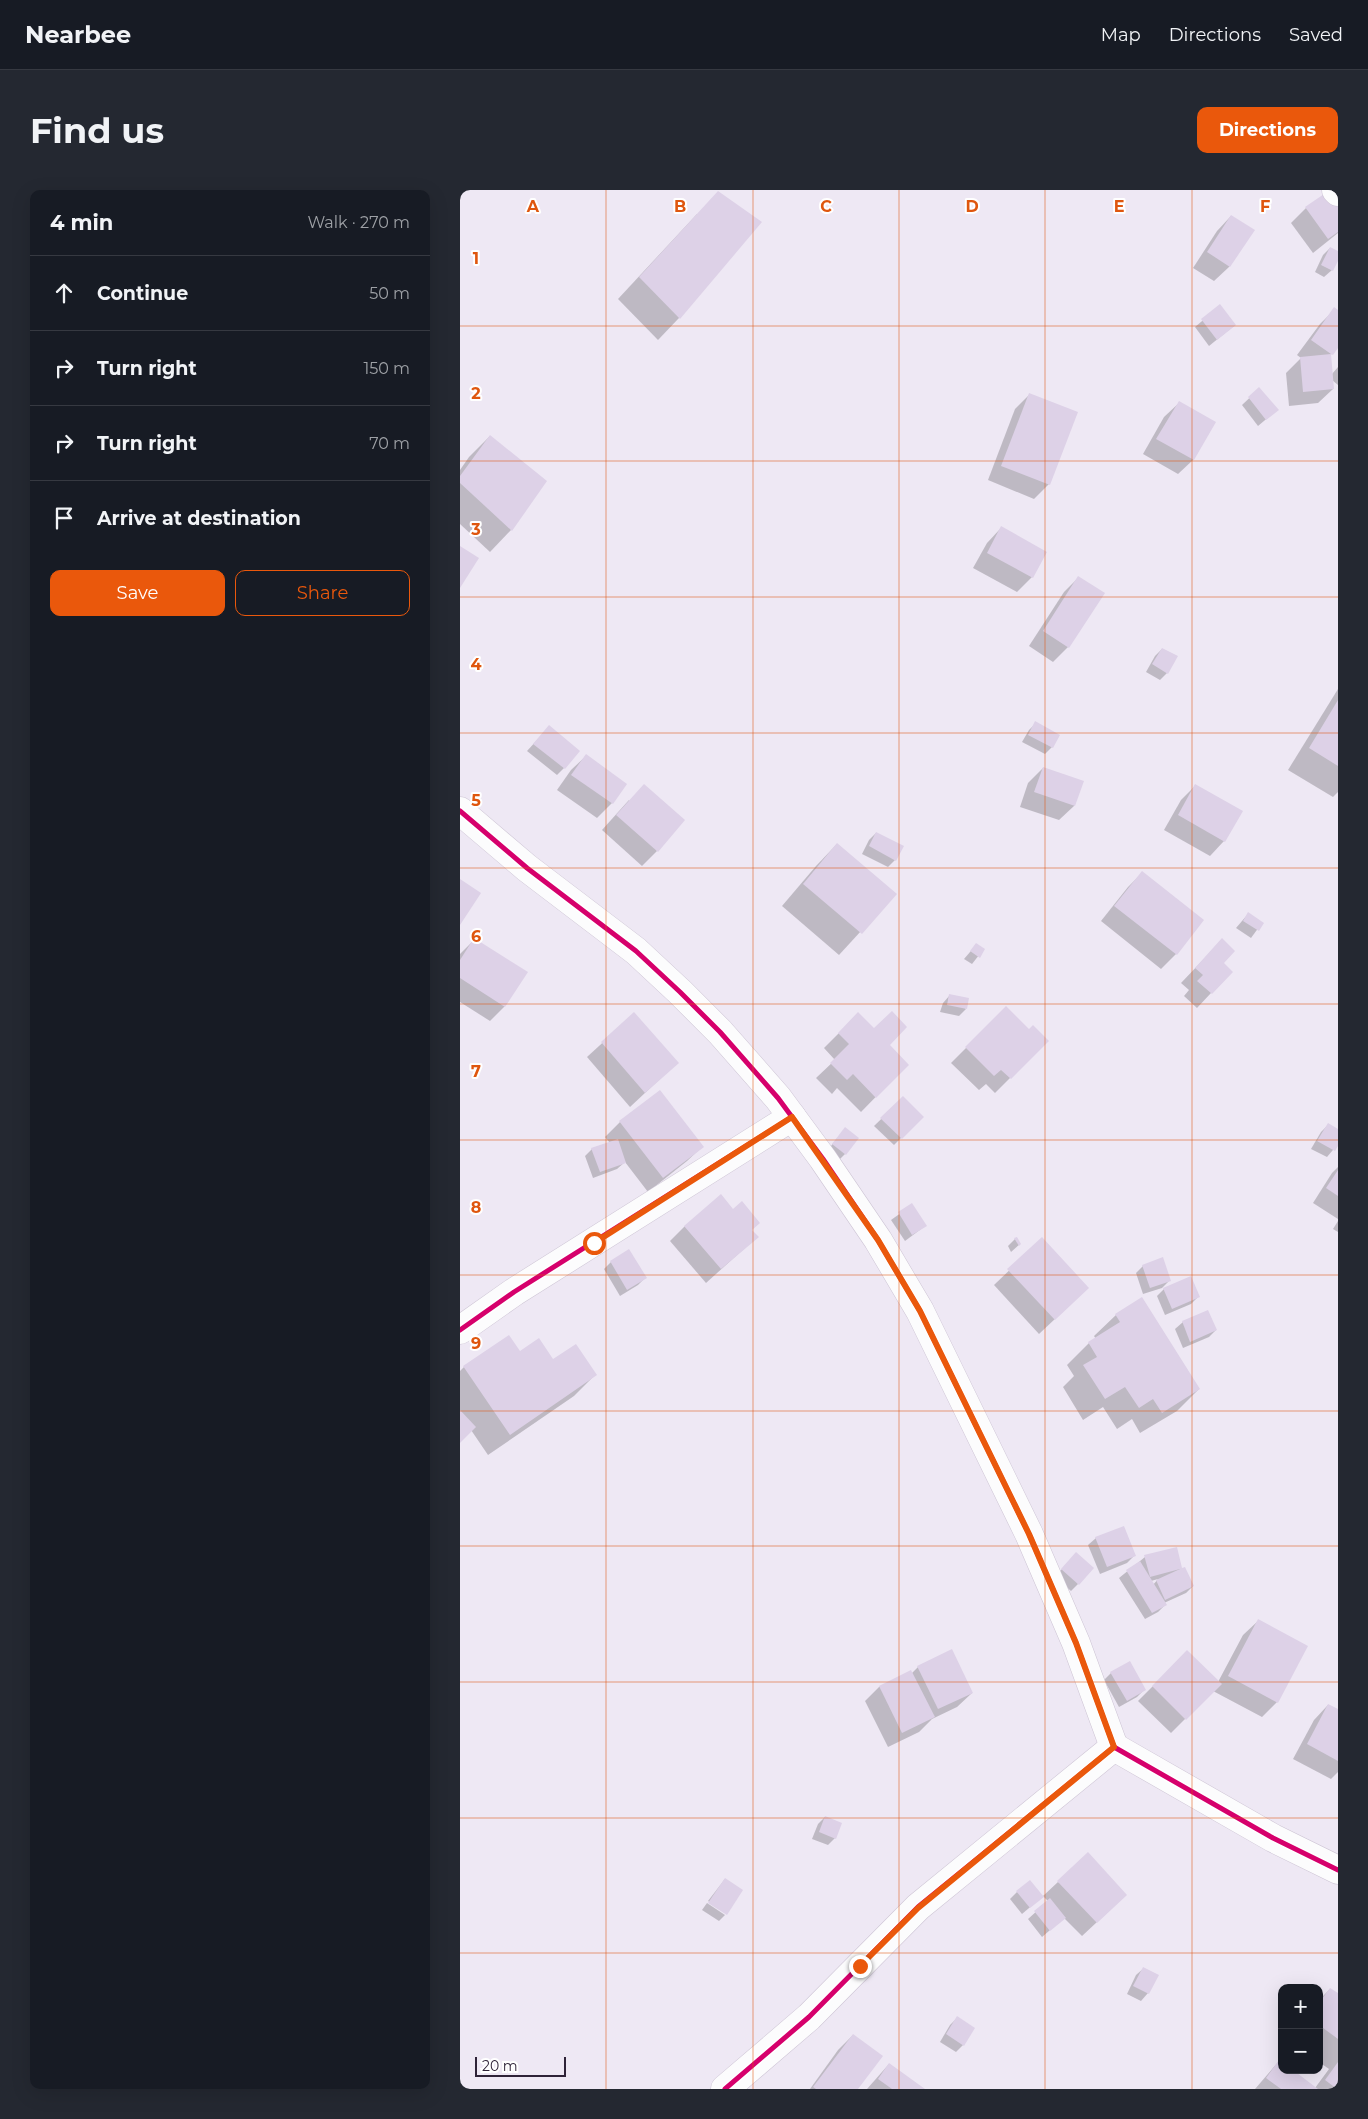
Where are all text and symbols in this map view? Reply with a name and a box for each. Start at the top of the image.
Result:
text: Nearbee [25,20,131,49]
text: Map [1101,24,1141,46]
text: Directions [1169,24,1261,46]
text: Saved [1289,24,1343,46]
button: Directions [1197,107,1338,153]
text: Find us [30,109,164,152]
text: A [526,197,540,216]
text: B [674,197,686,216]
text: C [820,197,832,216]
text: D [965,197,979,216]
text: E [1114,197,1124,216]
text: F [1260,197,1270,216]
text: 4 min [50,210,113,235]
text: Walk · 270 m [307,213,410,232]
text: 1 [473,249,479,268]
icon: ahead [50,279,78,307]
text: Continue [97,282,188,305]
text: 50 m [369,284,410,303]
icon: right [50,354,78,382]
text: Turn right [97,357,197,380]
text: 150 m [363,359,410,378]
text: 2 [471,384,481,403]
icon: right [50,429,78,457]
text: Turn right [97,432,197,455]
text: 70 m [369,434,410,453]
icon: arrive [50,504,78,532]
text: Arrive at destination [97,507,301,530]
text: 3 [470,520,481,539]
button: Save [50,570,225,616]
button: Share [235,570,410,616]
text: 4 [470,655,482,674]
text: 5 [471,791,481,810]
text: 6 [471,927,481,946]
text: 7 [471,1062,481,1081]
text: 8 [471,1198,481,1217]
route start [583,1232,606,1255]
text: 9 [471,1334,481,1353]
route end [849,1955,872,1978]
map controls [1278,1984,1323,2074]
button: + [1278,1984,1323,2029]
button: − [1278,2029,1323,2074]
scale bar [475,2054,566,2077]
text: 20 m [482,2057,518,2075]

